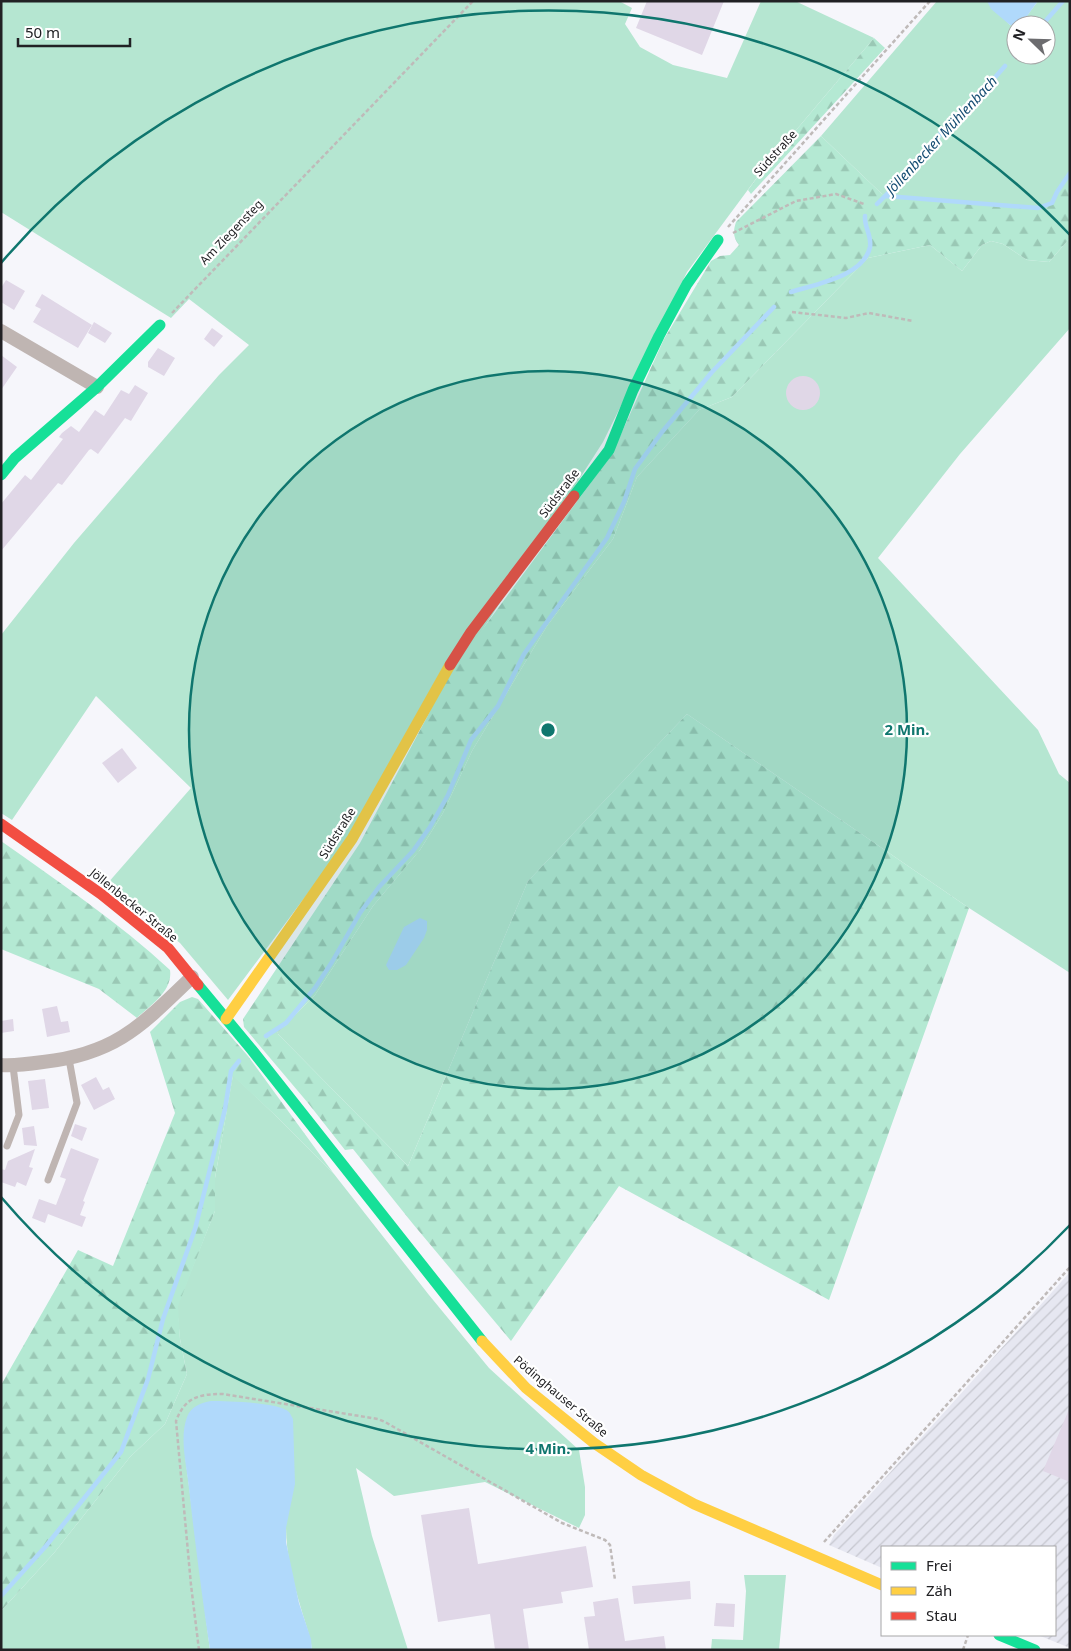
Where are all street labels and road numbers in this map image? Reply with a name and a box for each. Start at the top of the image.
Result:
street label: Südstraße [750,126,801,180]
street label: Am Ziegensteg [196,196,266,268]
street label: Südstraße [535,465,583,521]
street label: Südstraße [315,804,359,862]
street label: Jöllenbecker Straße [86,864,182,946]
street label: Pödinghauser Straße [510,1351,612,1441]

